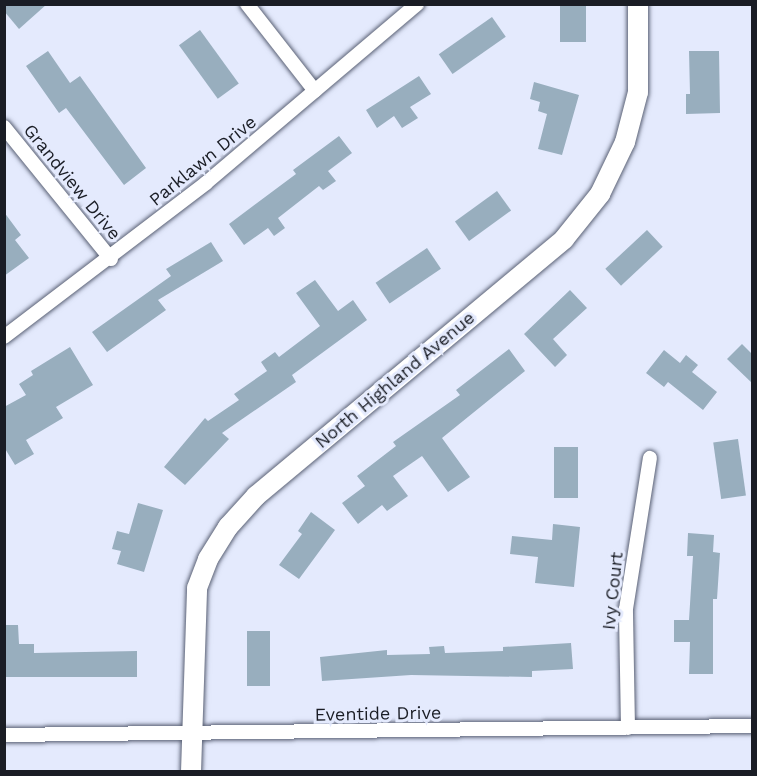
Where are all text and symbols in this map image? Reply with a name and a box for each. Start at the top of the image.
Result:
street label: Parklawn Drive [145,111,261,211]
street label: Grandview Drive [19,120,125,244]
street label: North Highland Avenue [311,307,479,453]
street label: Ivy Court [598,551,628,631]
street label: Eventide Drive [315,702,441,726]

